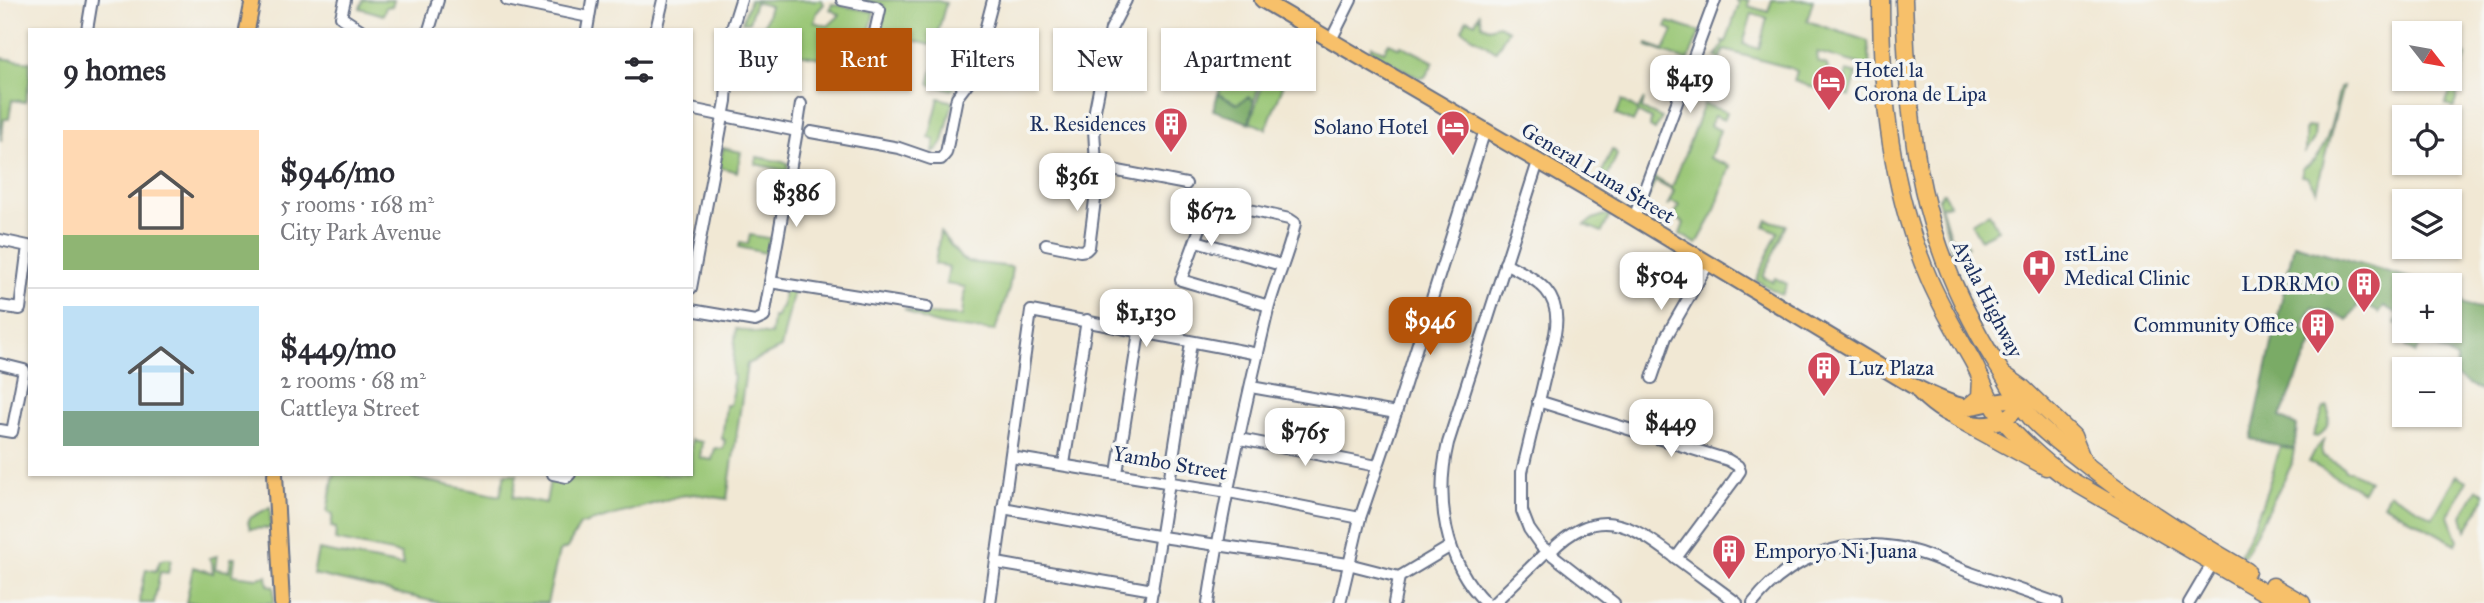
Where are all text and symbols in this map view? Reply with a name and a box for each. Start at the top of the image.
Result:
north arrow [2392,21,2462,91]
map controls [2392,21,2462,427]
chip: Buy [714,28,802,91]
chip: Rent [816,28,912,91]
chip: Filters [926,28,1039,91]
chip: New [1053,28,1147,91]
chip: Apartment [1161,28,1316,91]
icon: filters [620,51,658,89]
text: 9 homes [63,52,166,88]
pin: $419 [1649,55,1731,115]
place label: Hotel la Corona de Lipa [1854,57,1987,107]
hotel icon: Hotel la Corona de Lipa [1810,63,1848,112]
text: $419 [1666,64,1714,92]
building icon: R. Residences [1152,105,1190,154]
button: locate [2392,105,2462,175]
hotel icon: Solano Hotel [1434,108,1472,157]
place label: R. Residences [1029,111,1146,137]
place label: Solano Hotel [1314,114,1428,140]
street label: General Luna Street [1516,117,1680,229]
text: $946/mo [280,154,395,190]
pin: $361 [1036,154,1118,213]
icon: home [119,158,203,242]
text: $361 [1055,162,1099,190]
pin: $386 [755,170,837,229]
text: $386 [772,178,820,206]
pin: $672 [1170,188,1252,248]
button: layers [2392,189,2462,259]
text: 5 rooms · 168 m² [280,190,434,218]
text: $672 [1186,197,1236,225]
text: City Park Avenue [280,218,441,246]
street label: Ayala Highway [1947,235,2029,363]
place label: 1stLine Medical Clinic [2064,241,2190,291]
hospital icon: 1stLine Medical Clinic [2020,247,2058,296]
pin: $504 [1620,252,1702,312]
text: $504 [1636,261,1686,289]
building icon: LDRRMO [2345,265,2383,314]
place label: LDRRMO [2241,271,2340,297]
button: + [2392,273,2462,343]
pin: $1,130 [1089,290,1203,349]
text: $1,130 [1116,298,1176,326]
pin: $946 [1389,298,1471,357]
text: $946 [1405,306,1455,334]
building icon: Community Office [2299,306,2337,355]
place label: Community Office [2134,312,2294,338]
text: $449/mo [280,330,396,366]
icon: home [119,334,203,418]
building icon: Luz Plaza [1805,349,1843,398]
place label: Luz Plaza [1848,355,1934,381]
button: − [2392,357,2462,427]
text: 2 rooms · 68 m² [280,366,426,394]
text: Cattleya Street [280,394,420,422]
pin: $449 [1630,400,1712,459]
pin: $765 [1264,408,1346,468]
text: $449 [1645,408,1697,436]
text: $765 [1281,417,1329,445]
street label: Yambo Street [1111,440,1230,486]
building icon: Emporyo Ni Juana [1710,532,1748,581]
place label: Emporyo Ni Juana [1754,538,1917,564]

